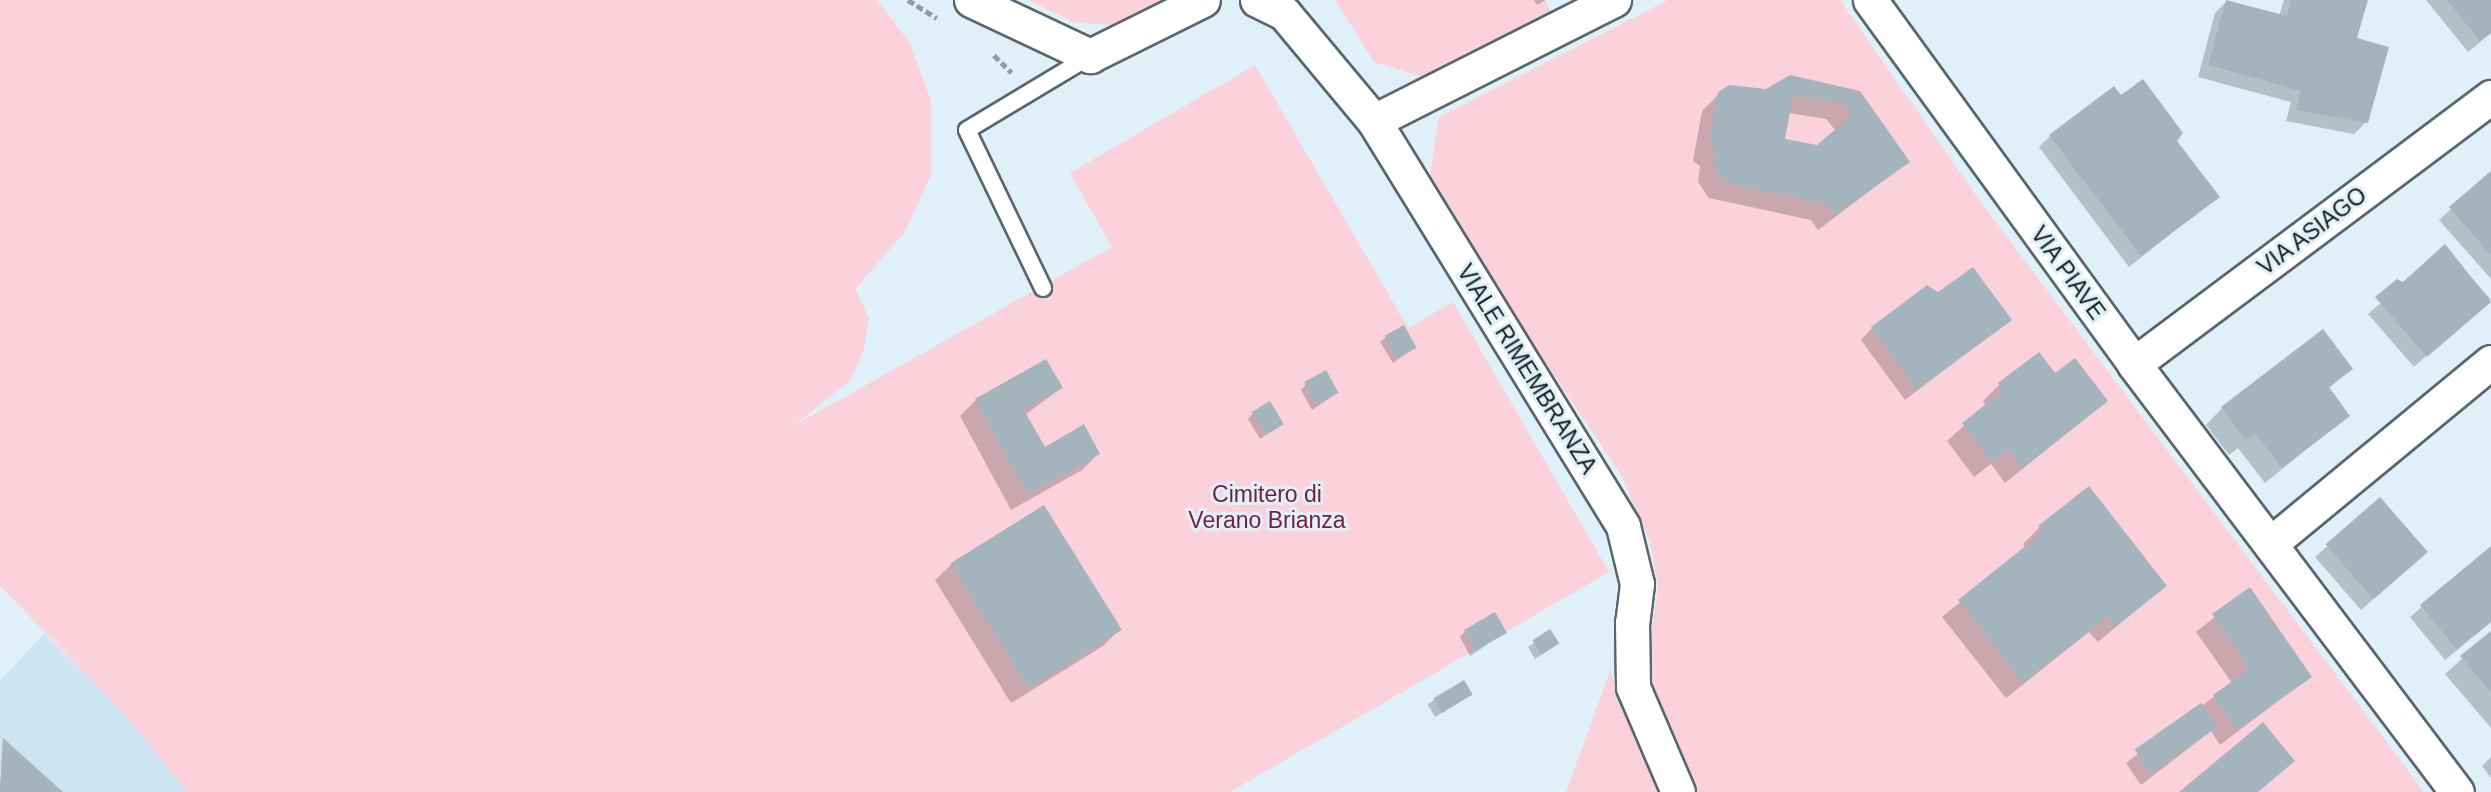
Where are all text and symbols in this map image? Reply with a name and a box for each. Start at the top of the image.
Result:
street label: VIA ASIAGO [2251,180,2373,282]
street label: VIA PIAVE [2025,221,2111,325]
street label: VIALE RIMEMBRANZA [1451,259,1603,479]
park label: Cimitero di Verano Brianza [1188,480,1346,534]

